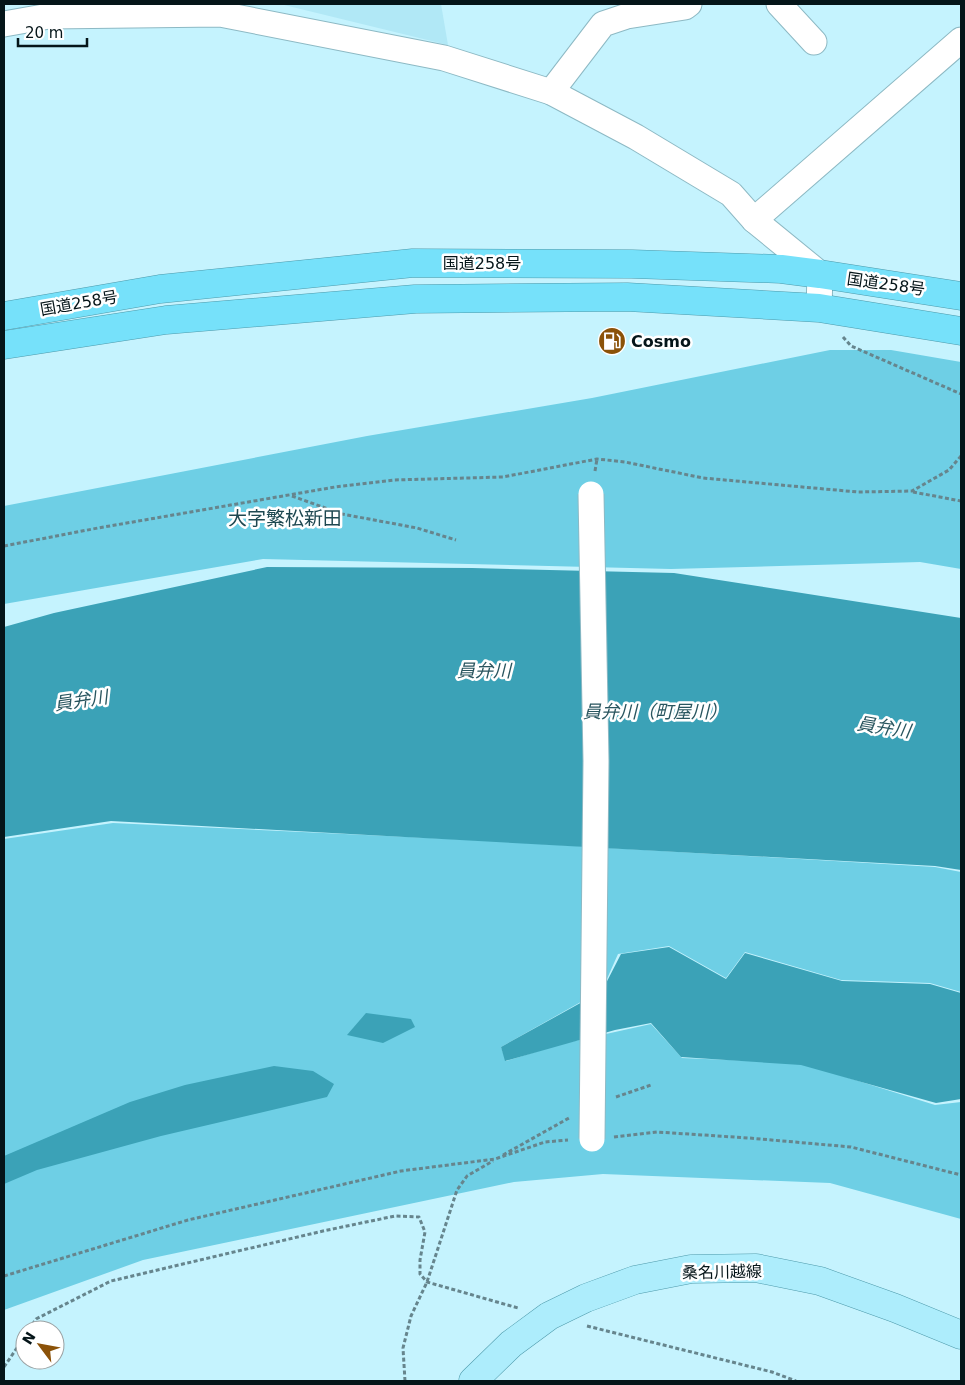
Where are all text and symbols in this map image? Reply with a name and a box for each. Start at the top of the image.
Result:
scale bar [18,15,86,47]
text: 20 m [25,24,63,42]
street label: 国道258号 [443,254,521,273]
street label: 国道258号 [846,269,926,299]
street label: 国道258号 [39,287,119,319]
fuel station icon: Cosmo [597,326,627,356]
place label: Cosmo [631,332,691,351]
district label: 大字繁松新田 [228,507,342,529]
water label: 員弁川 [457,660,513,681]
water label: 員弁川 [53,686,111,714]
water label: 員弁川（町屋川） [583,701,727,722]
water label: 員弁川 [856,712,914,742]
street label: 桑名川越線 [682,1262,762,1282]
north arrow [15,1320,65,1370]
text: N [19,1329,39,1347]

